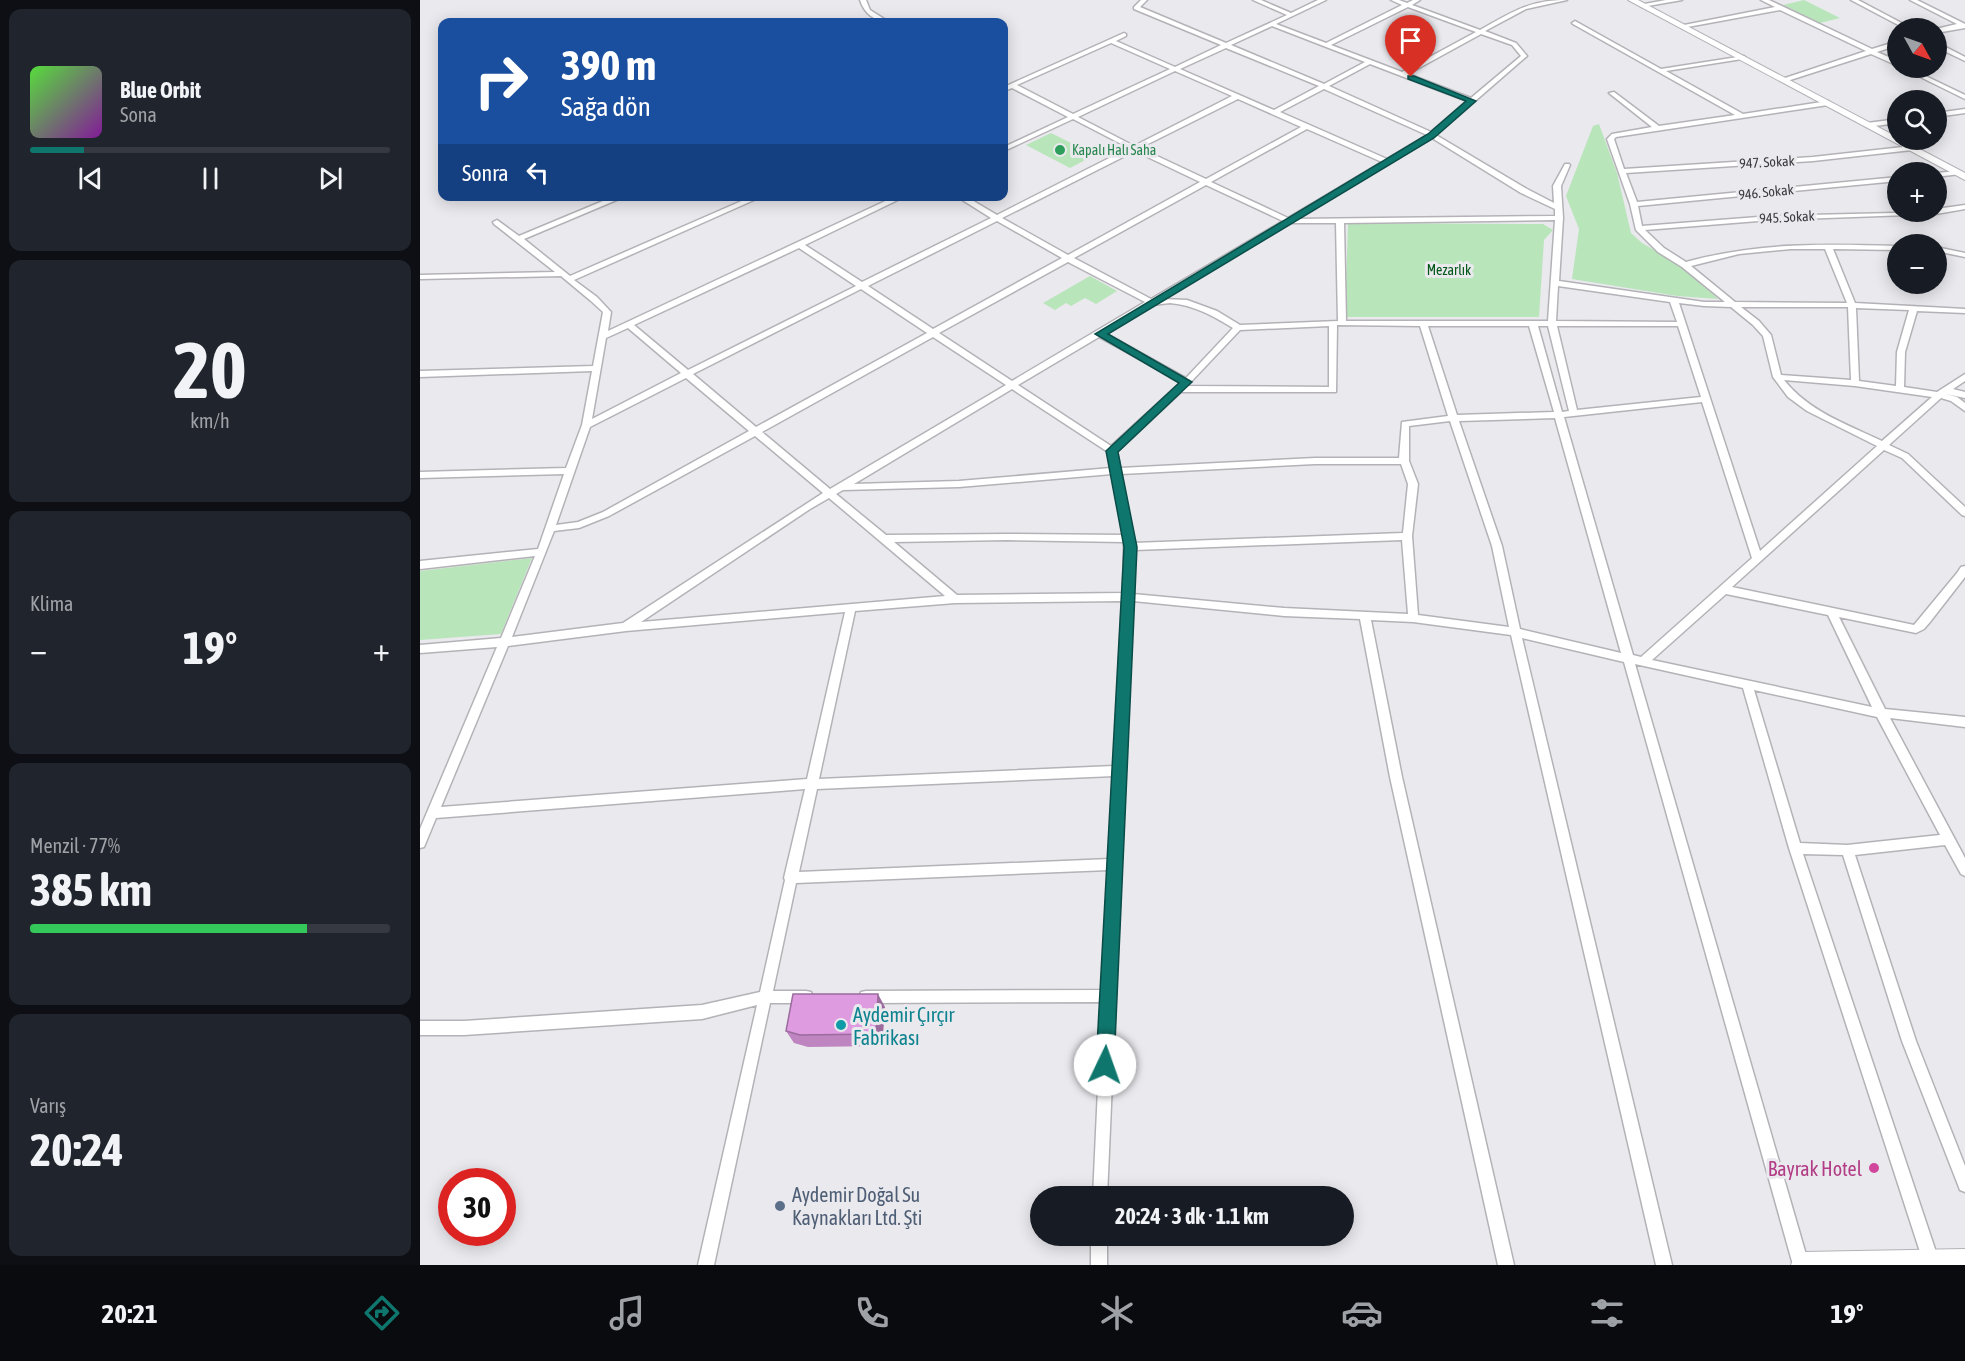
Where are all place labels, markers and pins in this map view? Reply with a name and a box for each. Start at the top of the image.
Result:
pin [1385,15,1436,77]
place label: Kapalı Halı Saha [1072,142,1156,158]
marker: Kapalı Halı Saha [1053,143,1067,157]
place label: Aydemir Çırçır Fabrikası [853,1003,956,1049]
marker: Aydemir Çırçır Fabrikası [834,1018,848,1032]
place label: Bayrak Hotel [1768,1157,1863,1180]
marker: Bayrak Hotel [1867,1161,1881,1175]
place label: Aydemir Doğal Su Kaynakları Ltd. Şti [792,1183,922,1229]
marker: Aydemir Doğal Su Kaynakları Ltd. Şti [773,1199,787,1213]

